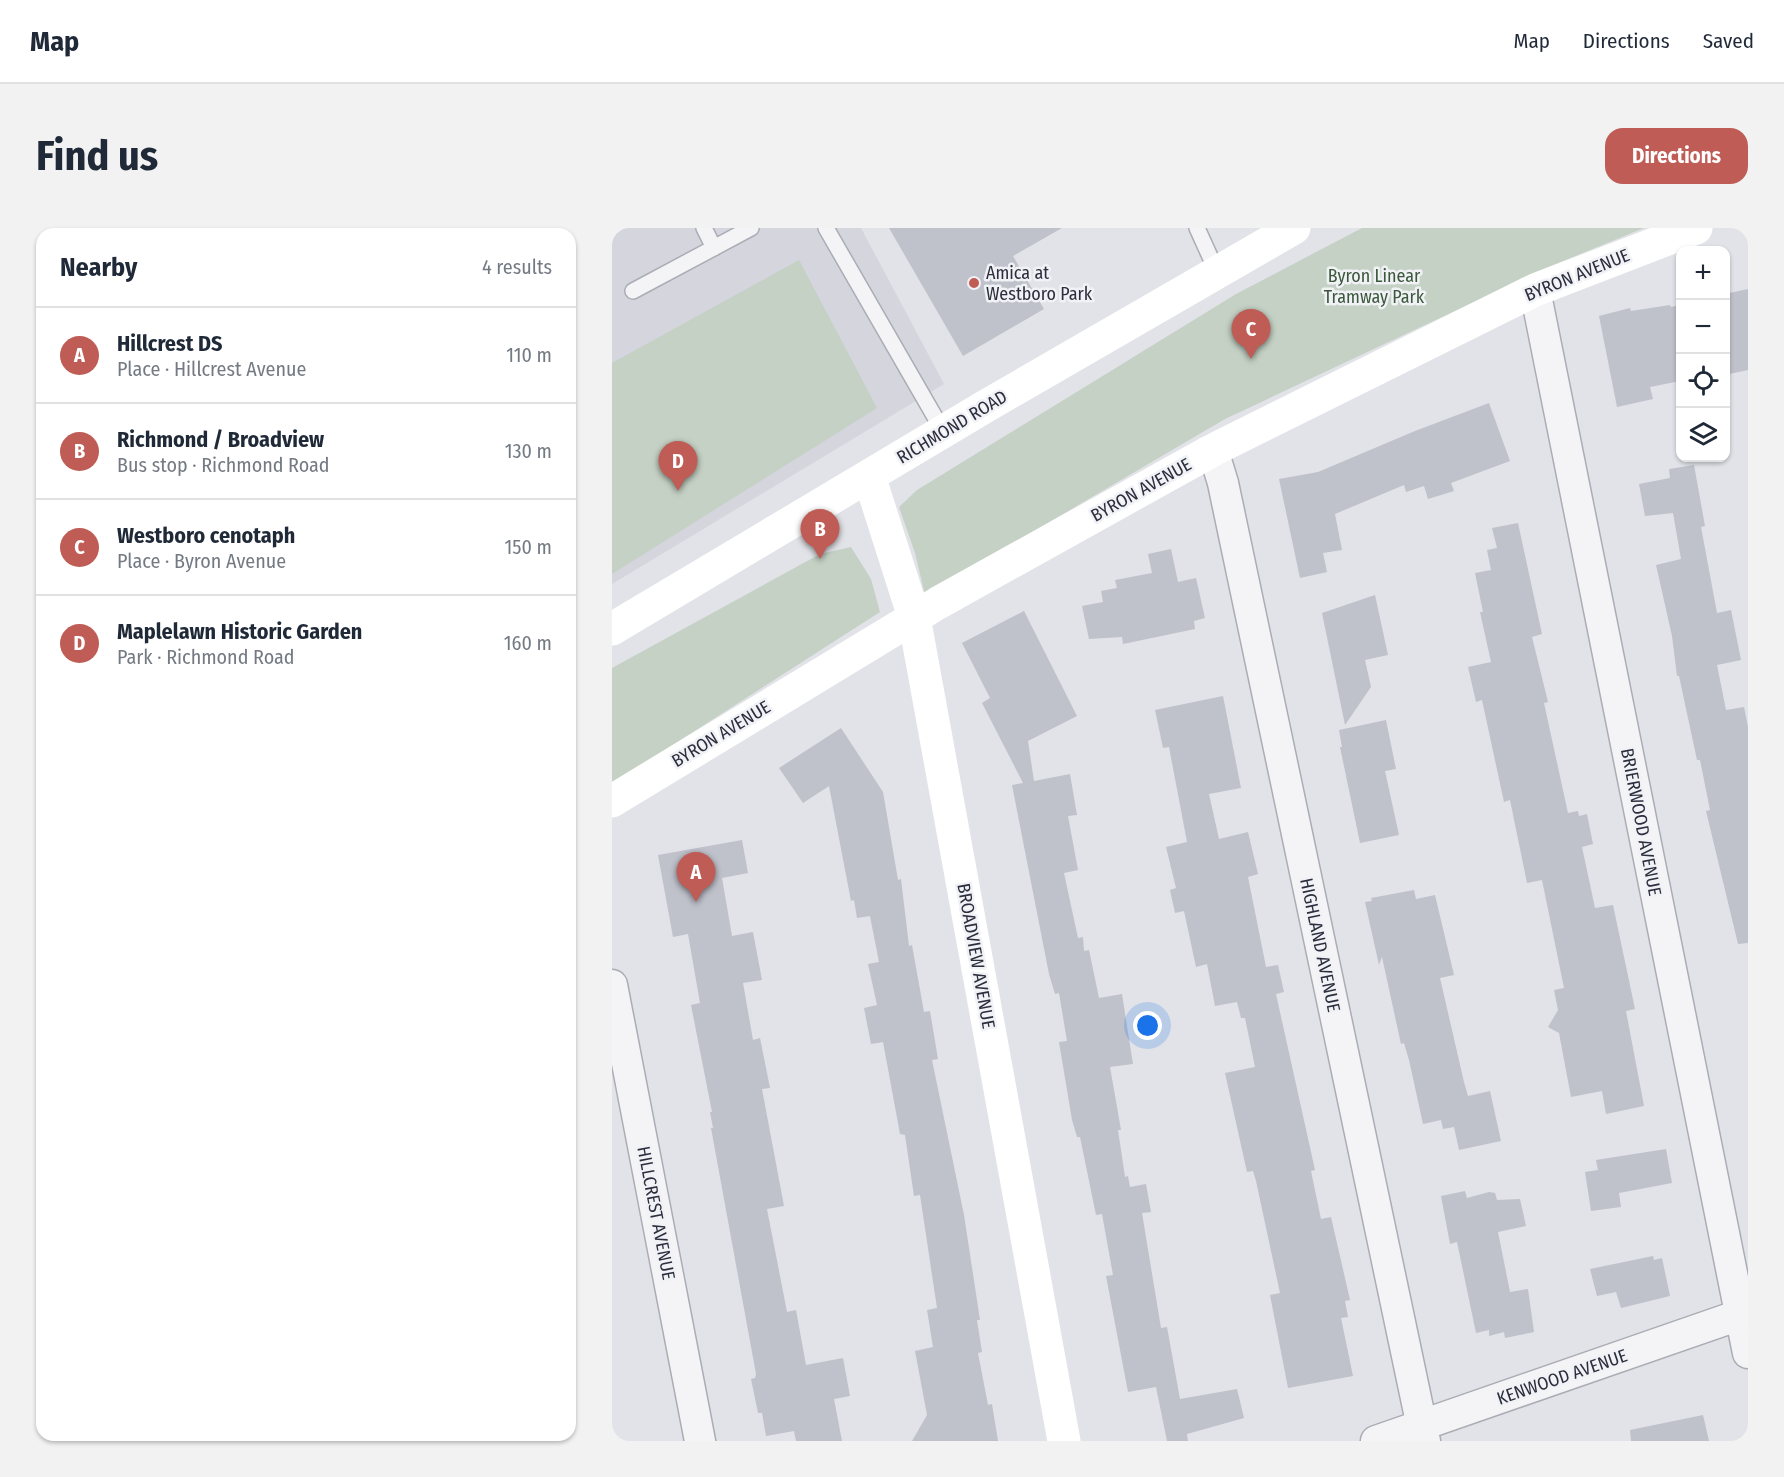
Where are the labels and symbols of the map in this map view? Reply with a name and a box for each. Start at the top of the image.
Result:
street label: BYRON AVENUE [1521,244,1633,306]
place label: Amica at Westboro Park [986,262,1093,305]
park label: Byron Linear Tramway Park [1324,265,1425,308]
marker: Amica at Westboro Park [967,276,981,290]
pin: C [1232,310,1270,359]
street label: RICHMOND ROAD [893,385,1011,469]
pin: D [658,442,698,491]
street label: BYRON AVENUE [1087,453,1195,527]
pin: B [800,510,840,559]
street label: BYRON AVENUE [668,696,774,772]
street label: BRIERWOOD AVENUE [1616,746,1666,898]
pin: A [676,852,716,902]
street label: HIGHLAND AVENUE [1295,876,1345,1014]
street label: BROADVIEW AVENUE [952,882,1000,1030]
your location [1133,1011,1162,1040]
street label: HILLCREST AVENUE [632,1144,680,1282]
street label: KENWOOD AVENUE [1494,1344,1630,1410]

